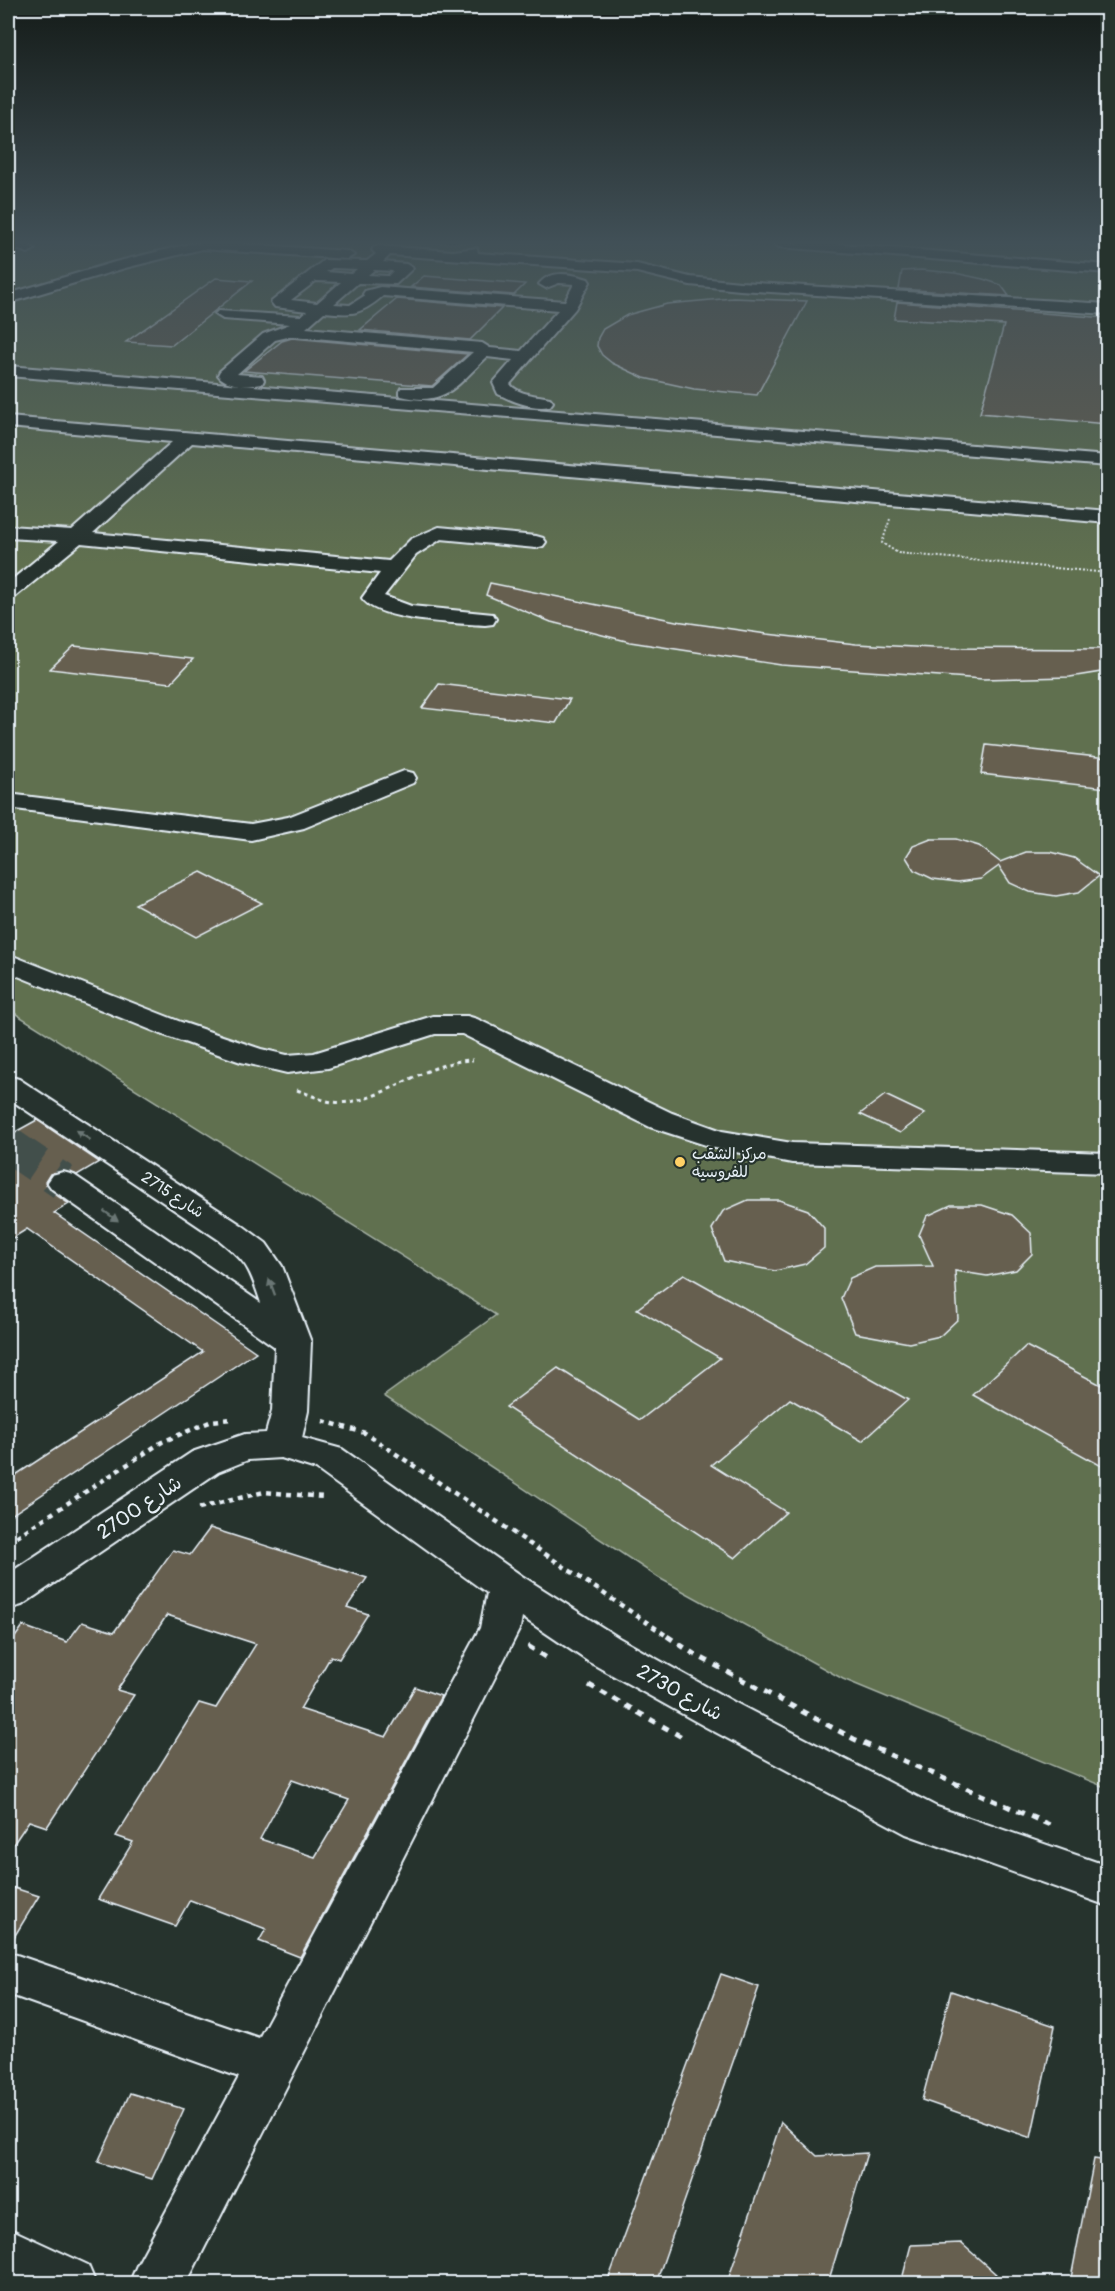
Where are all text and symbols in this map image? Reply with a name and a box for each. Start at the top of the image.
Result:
one-way arrow [75,1129,91,1140]
place label: مركز الشقب للفروسيه [692,1144,766,1182]
marker: مركز الشقب للفروسيه [673,1155,687,1169]
street label: شارع 2715 [137,1167,207,1223]
one-way arrow [103,1210,119,1222]
one-way arrow [267,1278,277,1296]
street label: شارع 2700 [92,1470,187,1546]
street label: شارع 2730 [632,1659,727,1727]

